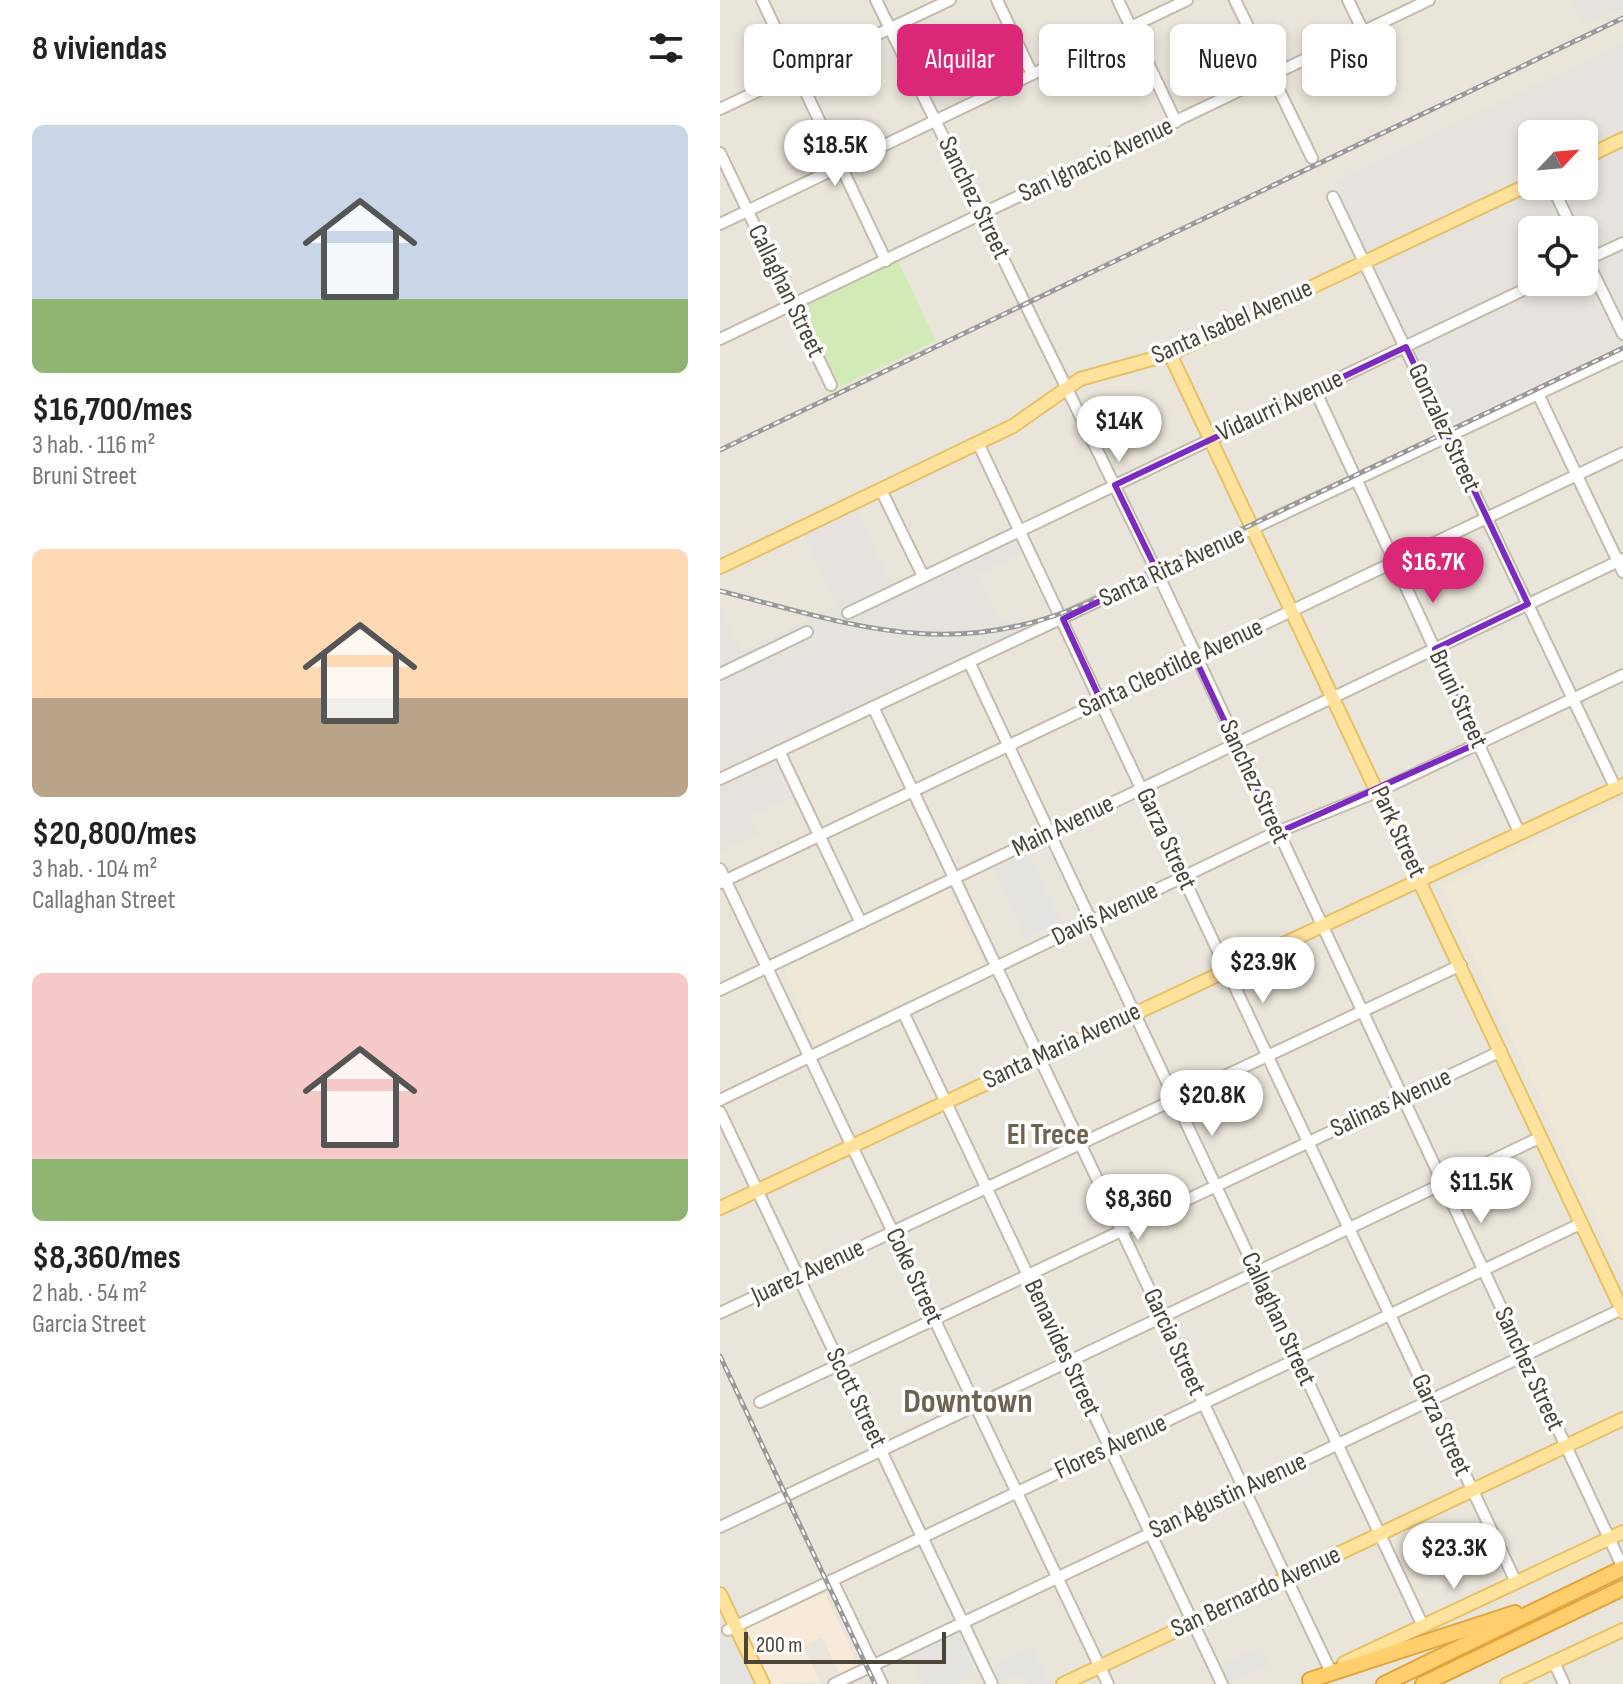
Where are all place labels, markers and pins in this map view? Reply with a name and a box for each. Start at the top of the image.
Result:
pin: $18.5K [770,120,900,188]
pin: $14K [1072,396,1166,464]
pin: $16.7K [1368,537,1498,605]
pin: $23.9K [1198,937,1328,1005]
pin: $20.8K [1147,1070,1277,1138]
pin: $11.5K [1416,1157,1546,1225]
pin: $8,360 [1073,1174,1203,1242]
pin: $23.3K [1389,1523,1519,1591]

